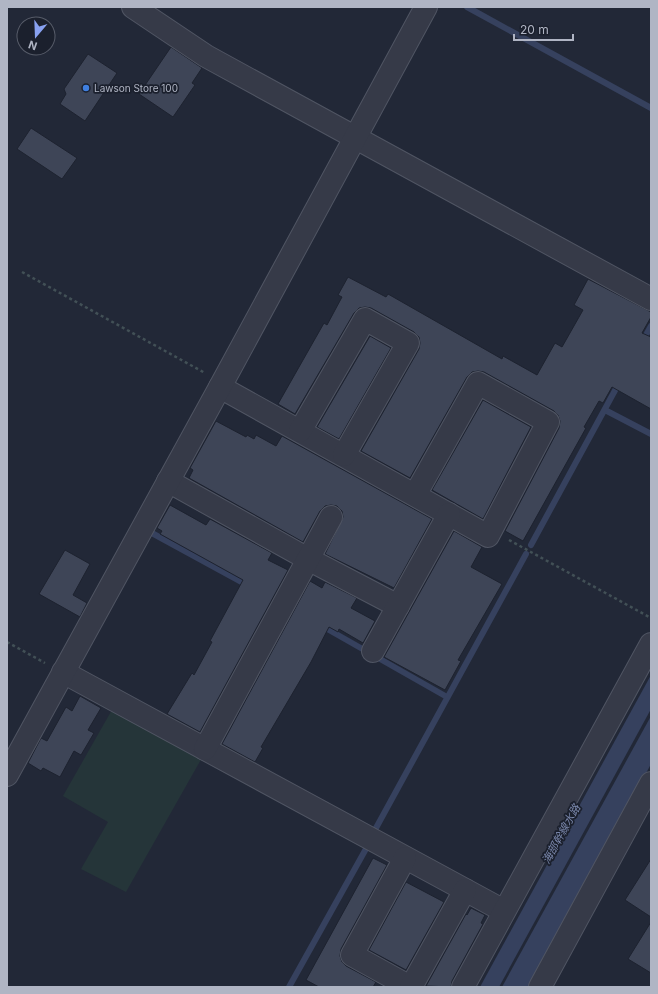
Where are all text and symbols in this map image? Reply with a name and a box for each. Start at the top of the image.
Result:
north arrow [16,16,56,56]
scale bar [514,16,573,42]
text: 20 m [520,22,549,37]
text: N [26,37,39,53]
place label: Lawson Store 100 [94,82,178,94]
marker: Lawson Store 100 [81,83,91,93]
water label: 海部幹線水路 [539,801,584,866]

